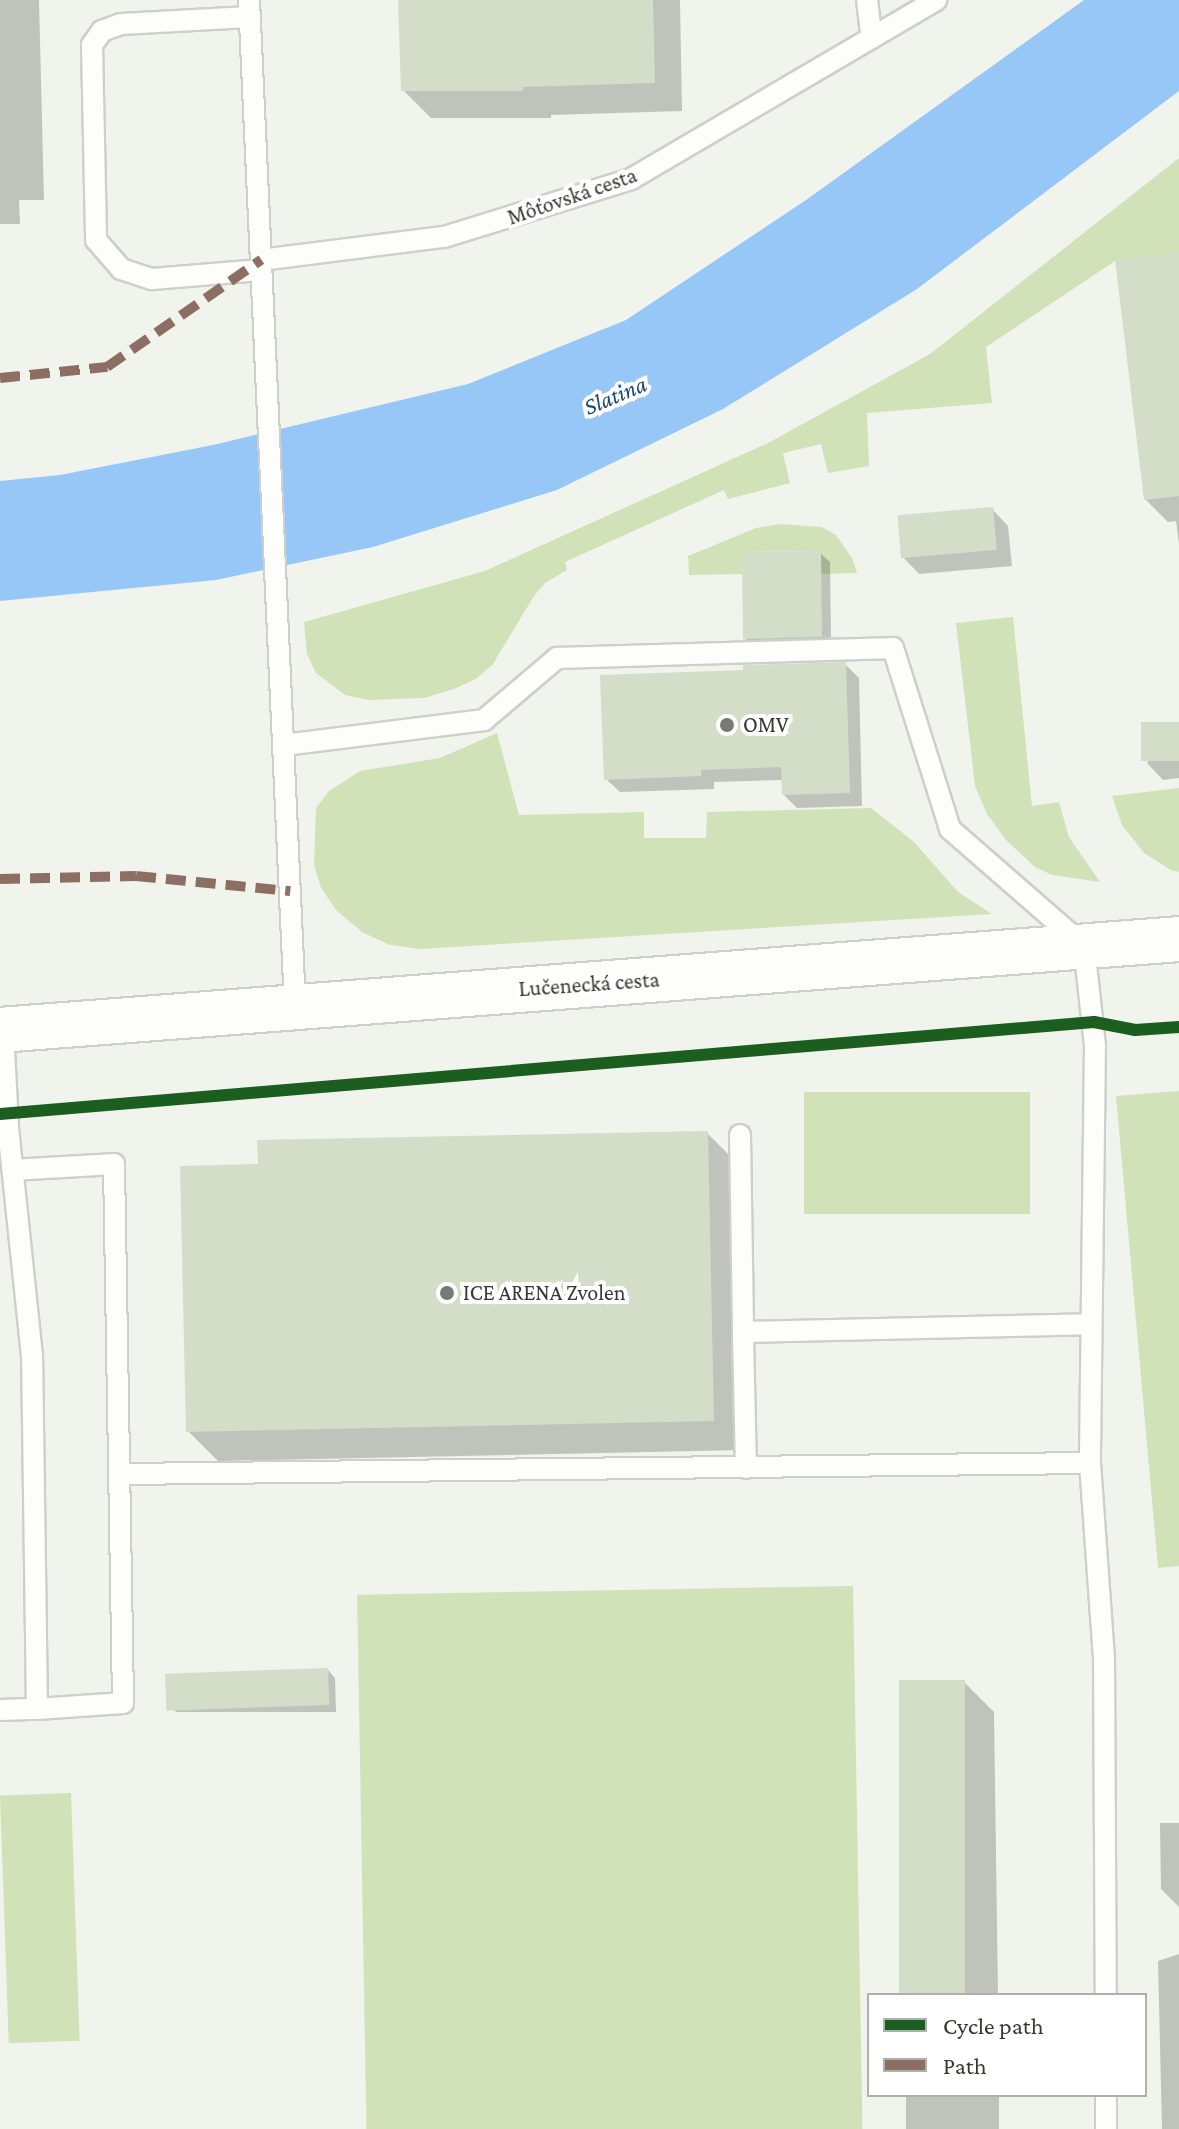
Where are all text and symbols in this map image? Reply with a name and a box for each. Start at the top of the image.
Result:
street label: Môťovská cesta [504,162,640,230]
water label: Slatina [579,369,651,421]
place label: OMV [743,712,789,738]
marker: OMV [718,716,736,734]
street label: Lučenecká cesta [518,966,660,1002]
place label: ICE ARENA Zvolen [463,1280,626,1306]
marker: ICE ARENA Zvolen [438,1284,456,1302]
legend [867,1993,1147,2097]
text: Cycle path [943,2012,1044,2039]
text: Path [943,2052,987,2079]

